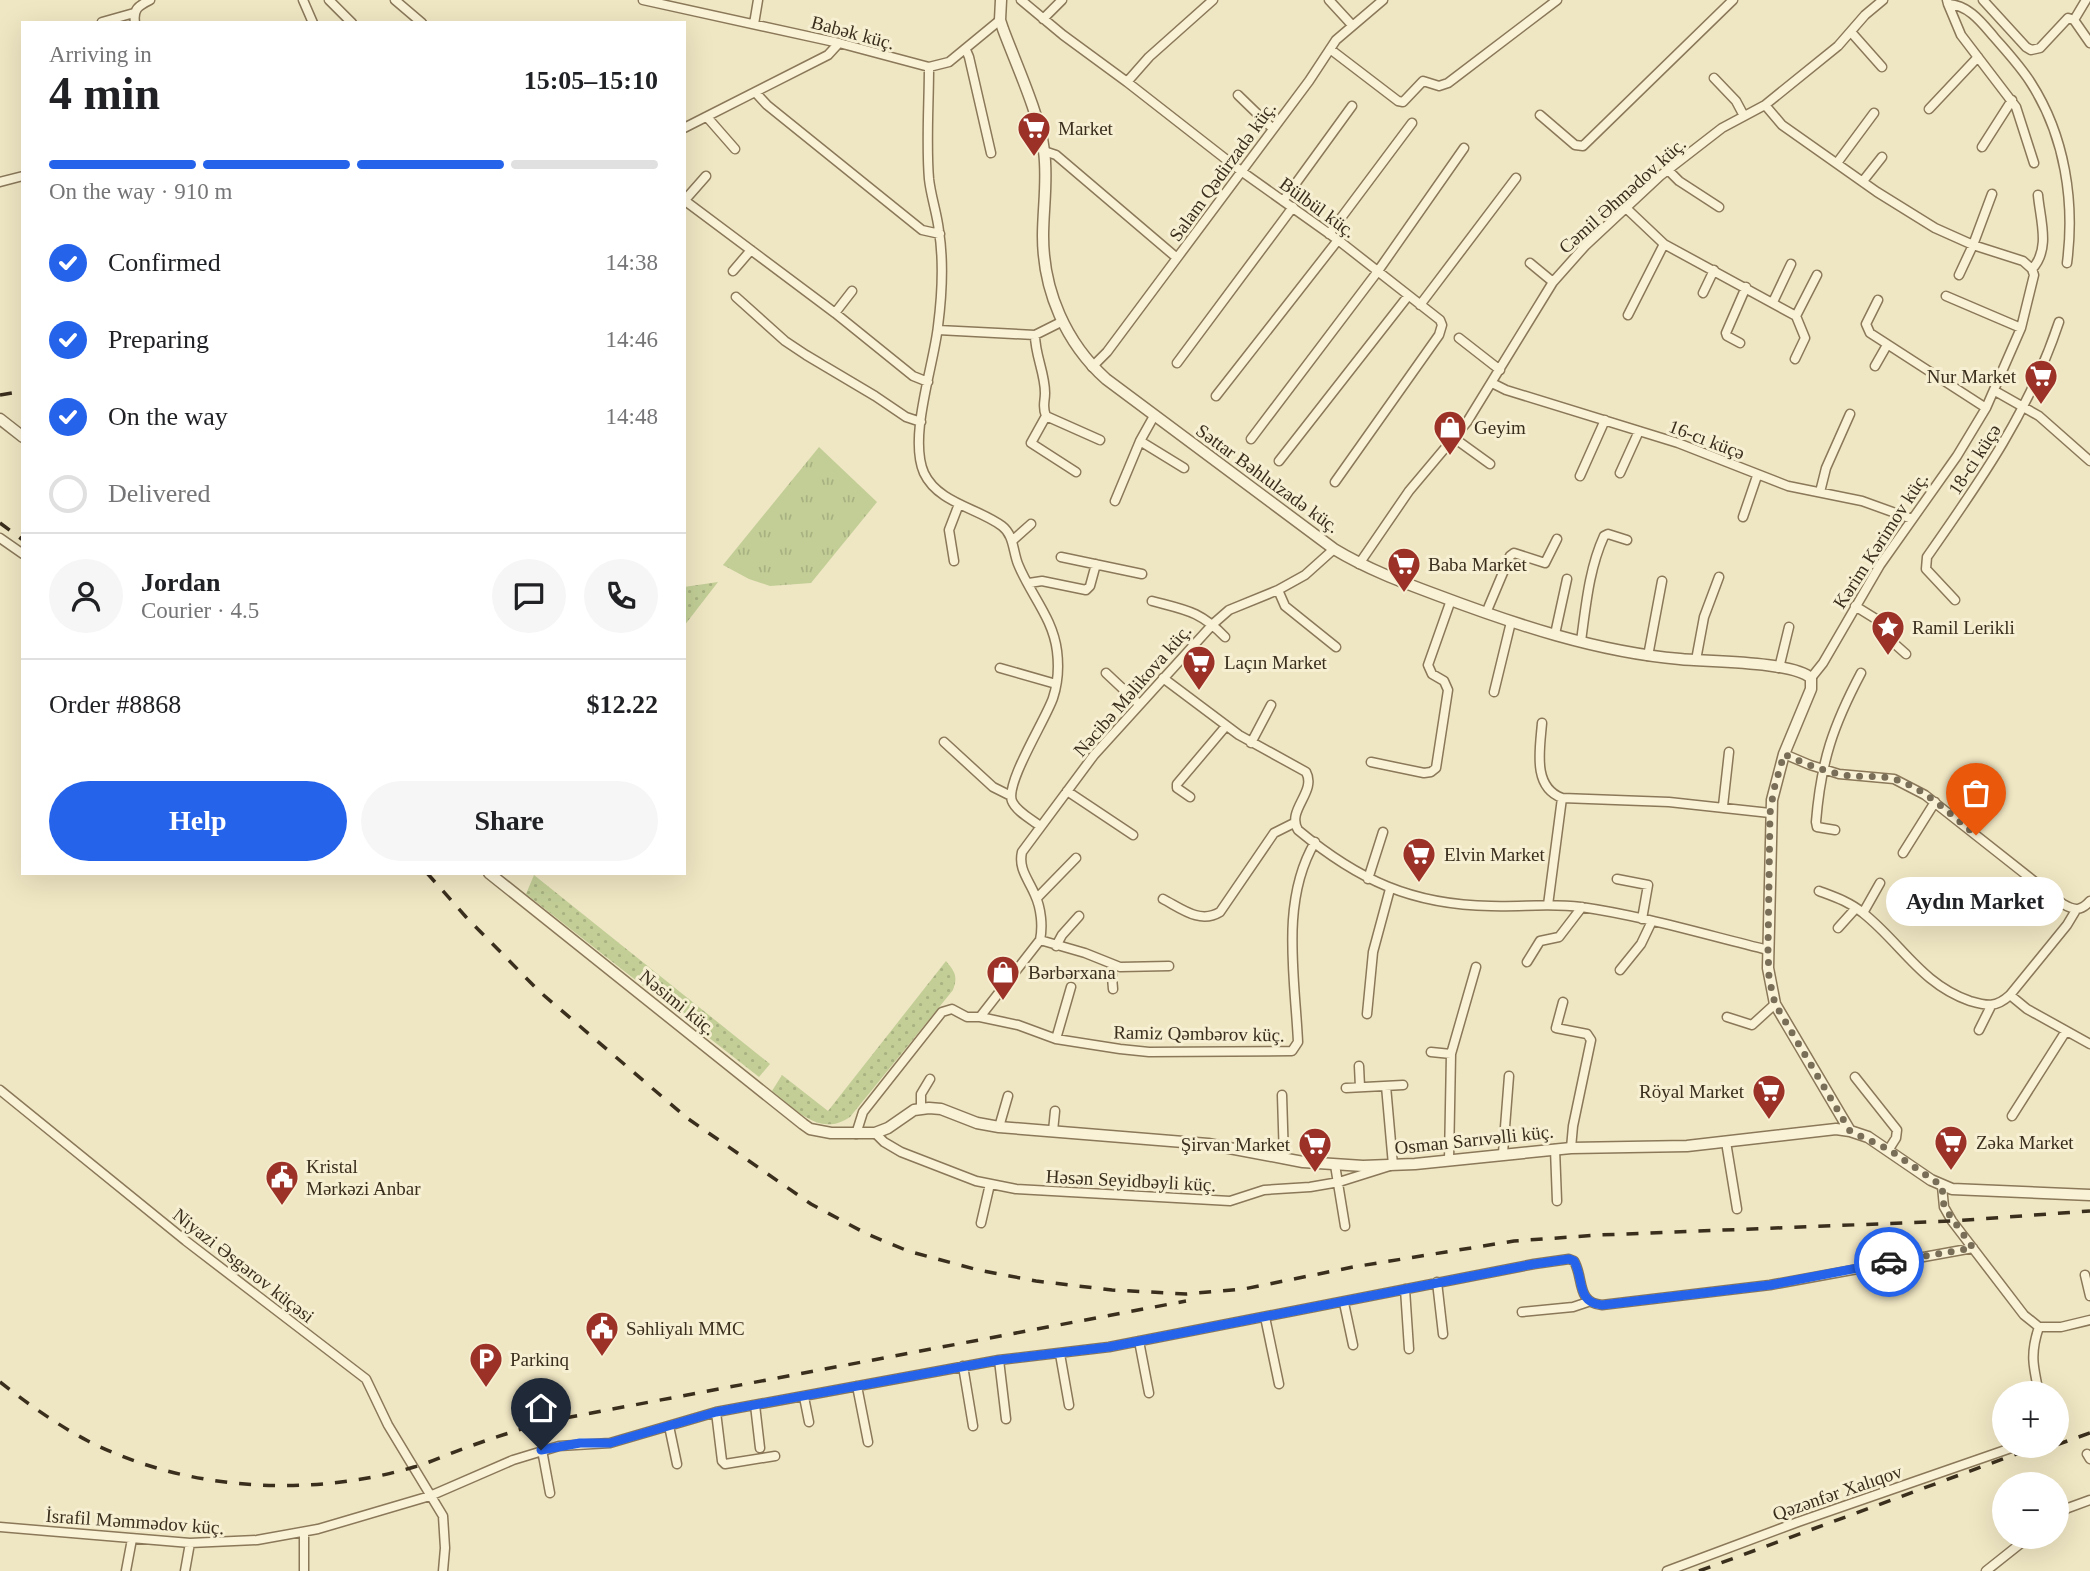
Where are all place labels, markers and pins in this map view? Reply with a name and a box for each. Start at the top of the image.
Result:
supermarket icon: Market [1015,109,1053,158]
place label: Market [1058,118,1114,139]
supermarket icon: Nur Market [2022,357,2060,406]
place label: Nur Market [1927,366,2017,387]
shop icon: Geyim [1431,408,1469,457]
place label: Geyim [1474,417,1526,438]
supermarket icon: Baba Market [1385,545,1423,594]
place label: Baba Market [1428,554,1527,575]
place icon: Ramil Lerikli [1869,608,1907,657]
place label: Ramil Lerikli [1912,617,2015,638]
supermarket icon: Laçın Market [1180,643,1218,692]
place label: Laçın Market [1224,652,1328,673]
pin [1946,763,2006,835]
supermarket icon: Elvin Market [1400,835,1438,884]
place label: Elvin Market [1444,844,1546,865]
callout: Aydın Market [1887,877,2065,926]
shop icon: Bərbərxana [984,953,1022,1002]
place label: Bərbərxana [1028,962,1116,983]
supermarket icon: Röyal Market [1750,1072,1788,1121]
place label: Röyal Market [1639,1081,1745,1102]
supermarket icon: Zəka Market [1932,1123,1970,1172]
supermarket icon: Şirvan Market [1296,1125,1334,1174]
place label: Zəka Market [1976,1132,2074,1153]
place label: Şirvan Market [1181,1134,1291,1155]
place label: Kristal Mərkəzi Anbar [306,1156,421,1199]
public building icon: Kristal Mərkəzi Anbar [263,1158,301,1207]
public building icon: Səhliyalı MMC [583,1309,621,1358]
place label: Səhliyalı MMC [626,1318,745,1339]
parking icon: Parkinq [467,1340,505,1389]
place label: Parkinq [510,1349,570,1370]
pin [511,1378,571,1450]

